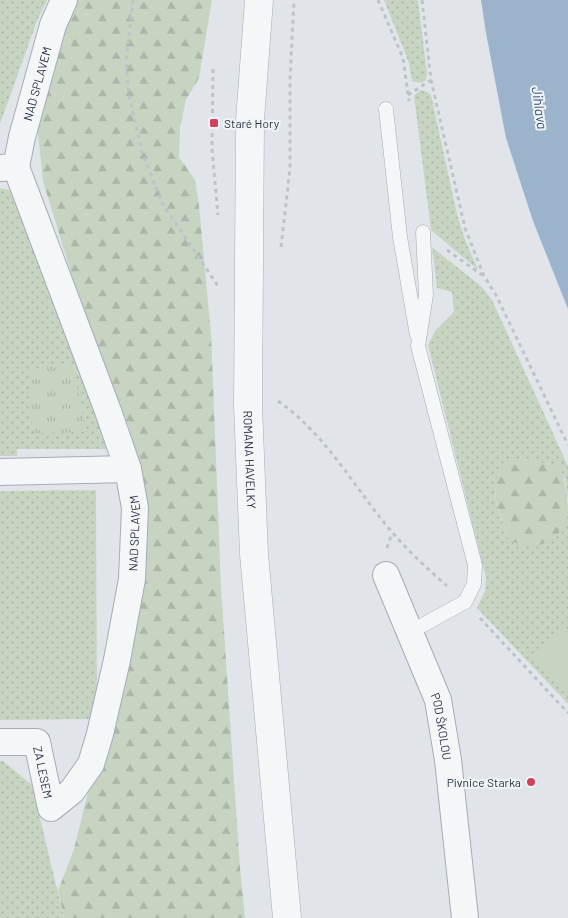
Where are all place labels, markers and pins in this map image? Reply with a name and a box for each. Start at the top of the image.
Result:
place label: Staré Hory [224,116,280,130]
marker: Staré Hory [208,117,220,129]
place label: Pivnice Starka [447,775,521,789]
marker: Pivnice Starka [525,776,537,788]

